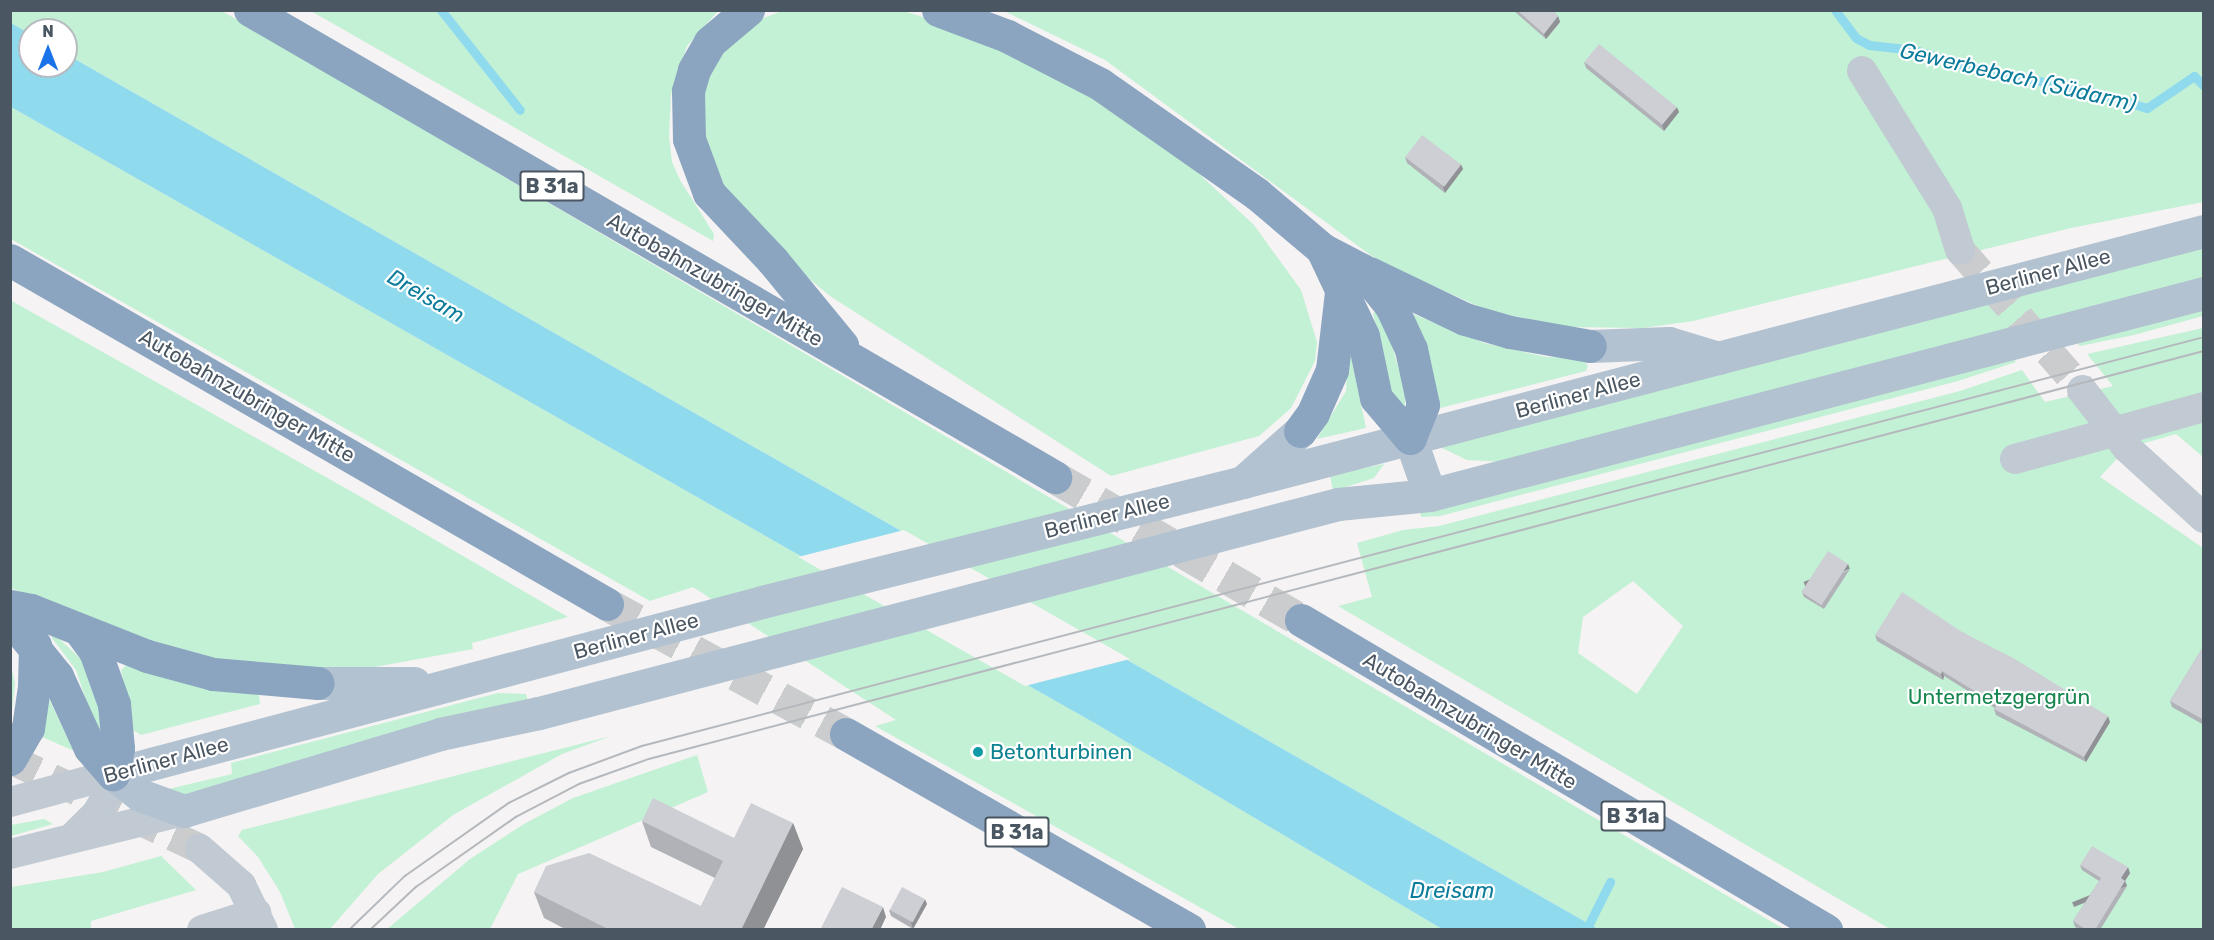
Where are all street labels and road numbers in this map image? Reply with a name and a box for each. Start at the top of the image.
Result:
road number: B 31a [519,169,585,203]
street label: Autobahnzubringer Mitte [602,208,828,352]
street label: Berliner Allee [1982,243,2114,301]
street label: Autobahnzubringer Mitte [134,324,360,468]
street label: Berliner Allee [1512,366,1644,424]
street label: Berliner Allee [1041,488,1173,544]
street label: Berliner Allee [570,607,702,665]
street label: Autobahnzubringer Mitte [1358,647,1582,795]
street label: Berliner Allee [100,731,232,789]
road number: B 31a [1600,799,1666,833]
road number: B 31a [984,815,1050,849]

